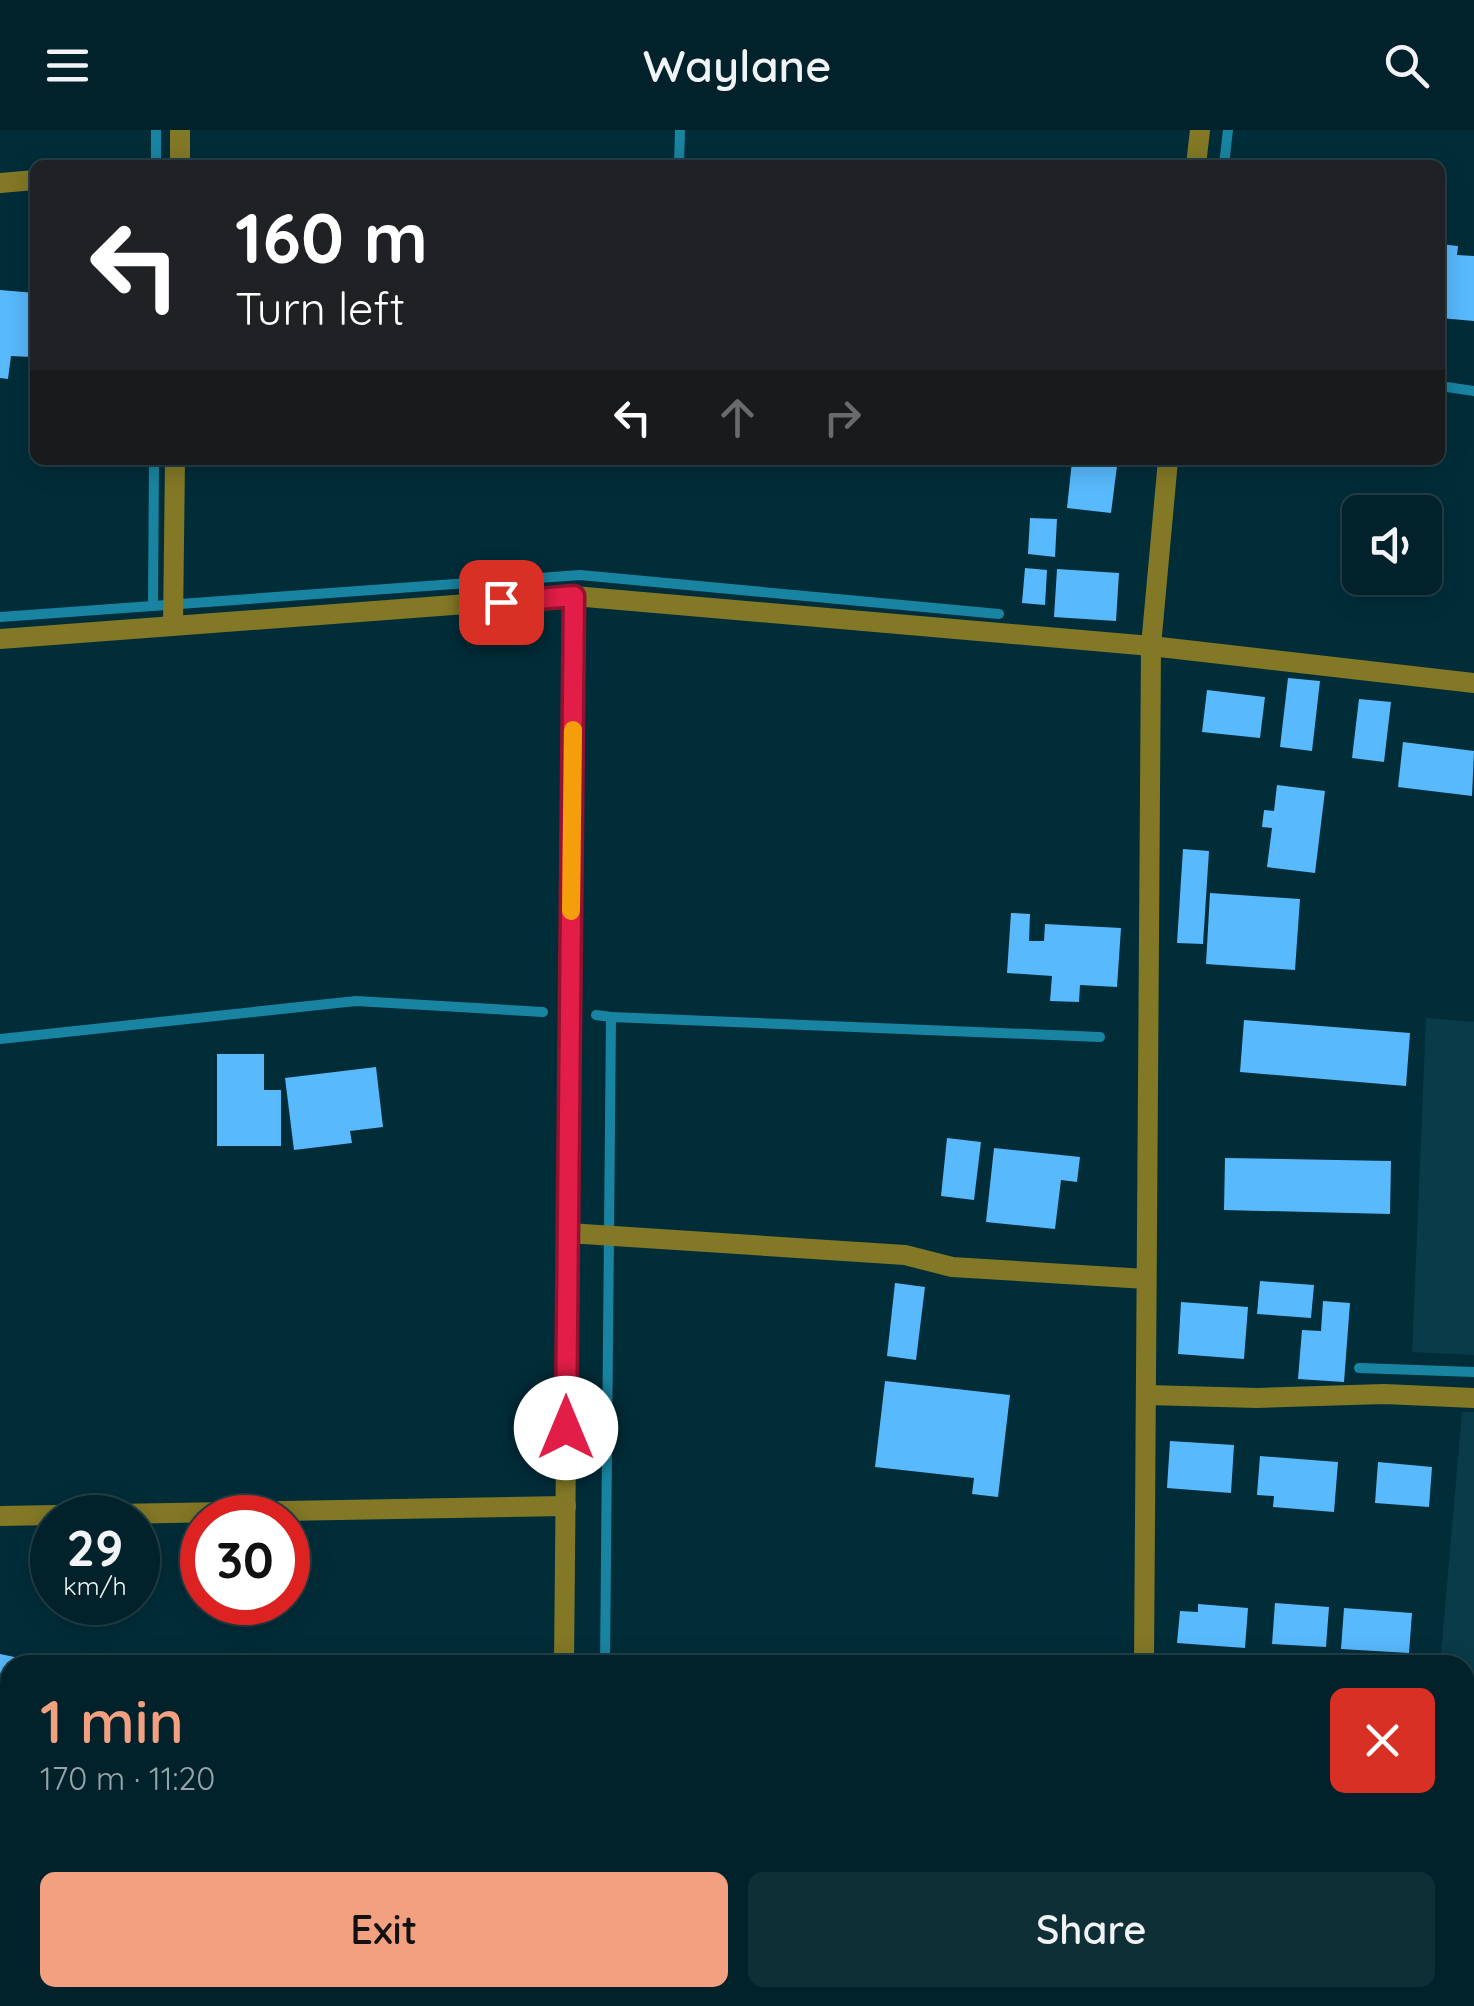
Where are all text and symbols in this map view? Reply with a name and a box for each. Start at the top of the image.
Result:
text: Waylane [643,37,831,93]
icon: menu [40,38,95,93]
icon: search [1379,38,1434,93]
text: 160 m [235,193,428,281]
icon: left [70,200,200,330]
text: Turn left [235,280,405,336]
icon: left [605,390,660,445]
icon: ahead [710,390,765,445]
icon: right [815,390,870,445]
map controls [1342,495,1442,595]
button: sound [1342,495,1442,595]
pin [459,560,544,645]
icon: arrive [474,575,529,630]
position arrow [514,1376,618,1480]
speed limit sign: 30 [180,1495,310,1625]
text: 29 [67,1516,123,1579]
text: km/h [63,1570,127,1601]
text: 1 min [40,1683,184,1758]
button: close [1330,1688,1435,1793]
text: 170 m · 11:20 [40,1758,215,1798]
button: Exit [40,1872,728,1987]
button: Share [748,1872,1435,1987]

